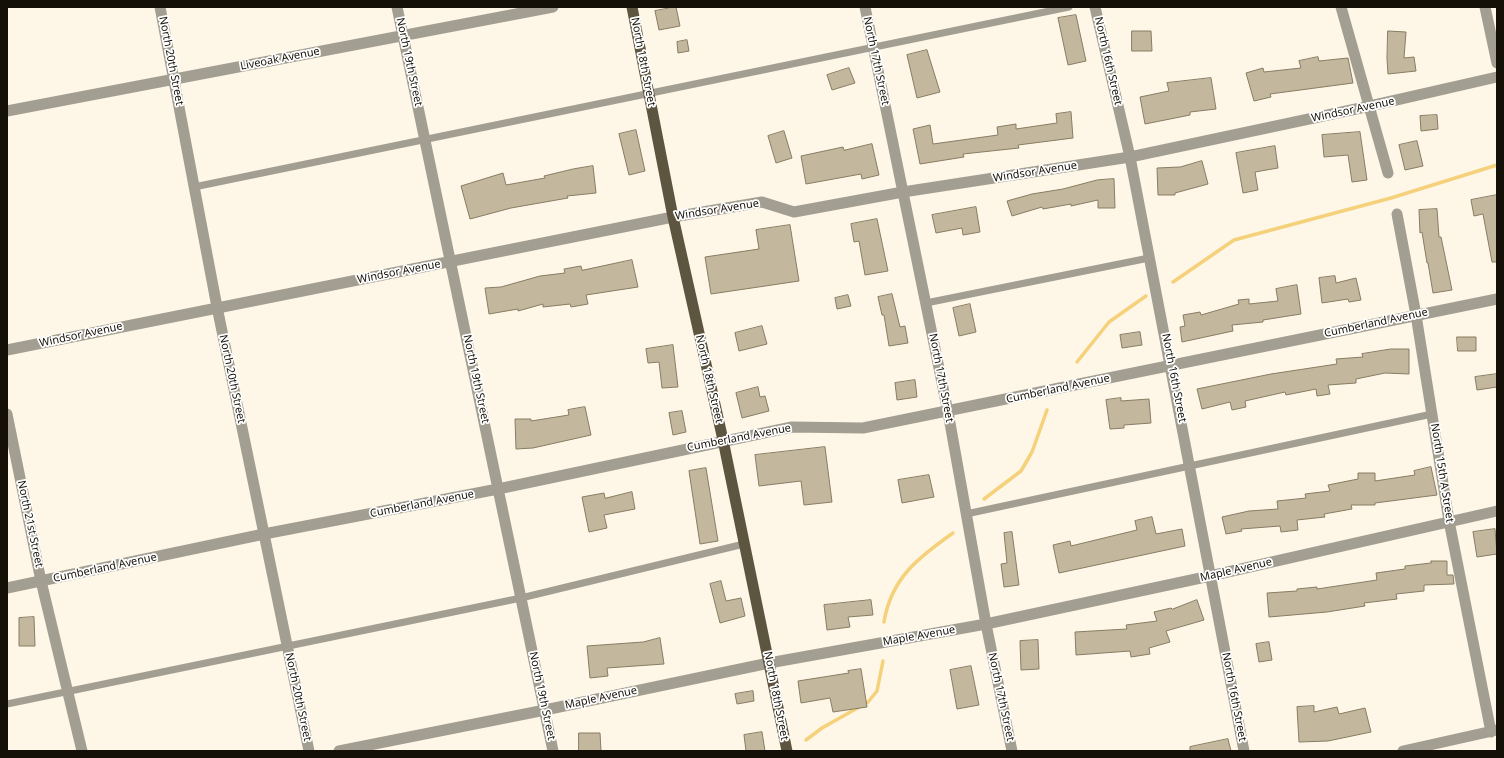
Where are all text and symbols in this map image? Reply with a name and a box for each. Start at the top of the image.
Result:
street label: North 20th Street [156,16,186,106]
street label: North 17th Street [860,16,892,106]
street label: North 16th Street [1091,16,1125,106]
street label: North 19th Street [393,17,425,107]
street label: North 18th Street [628,17,658,107]
street label: Liveoak Avenue [239,45,321,73]
street label: Windsor Avenue [1310,95,1396,125]
street label: Windsor Avenue [992,159,1078,185]
street label: Windsor Avenue [674,197,760,223]
street label: Windsor Avenue [356,257,442,287]
street label: Cumberland Avenue [1323,306,1429,340]
street label: Windsor Avenue [38,320,124,350]
street label: North 17th Street [926,333,956,423]
street label: North 16th Street [1159,333,1189,423]
street label: North 20th Street [216,334,248,424]
street label: North 19th Street [460,334,492,424]
street label: North 18th Street [692,334,726,424]
street label: Cumberland Avenue [1005,372,1111,406]
street label: Cumberland Avenue [686,421,792,455]
street label: North 15th A Street [1428,423,1456,523]
street label: North 21st Street [14,479,46,569]
street label: Cumberland Avenue [369,487,475,521]
street label: Cumberland Avenue [52,551,158,585]
street label: Maple Avenue [1199,555,1273,585]
street label: Maple Avenue [882,623,956,649]
street label: North 19th Street [526,651,558,741]
street label: North 18th Street [761,651,791,741]
street label: North 20th Street [282,652,314,742]
street label: North 17th Street [985,652,1017,742]
street label: North 16th Street [1219,652,1249,742]
street label: Maple Avenue [564,684,638,712]

